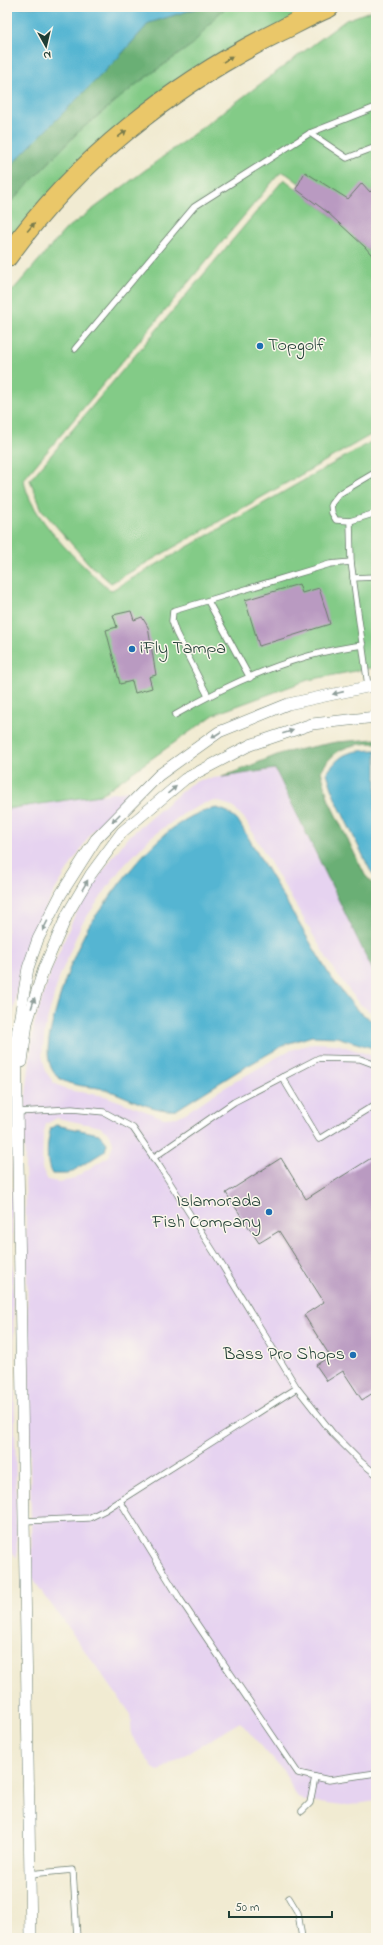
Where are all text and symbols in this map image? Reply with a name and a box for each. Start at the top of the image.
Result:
north arrow [26,26,66,66]
text: N [42,46,52,63]
one-way arrow [222,56,234,63]
one-way arrow [116,130,127,138]
one-way arrow [26,222,35,231]
place label: Topgolf [268,333,326,360]
marker: Topgolf [255,341,265,351]
place label: iFly Tampa [140,636,226,662]
marker: iFly Tampa [127,644,137,654]
one-way arrow [332,690,344,696]
one-way arrow [282,729,294,735]
one-way arrow [210,731,221,739]
one-way arrow [167,785,177,794]
one-way arrow [111,813,121,823]
one-way arrow [81,879,88,890]
one-way arrow [42,920,48,932]
one-way arrow [30,997,36,1009]
place label: Islamorada Fish Company [151,1189,261,1236]
marker: Islamorada Fish Company [264,1207,274,1217]
place label: Bass Pro Shops [222,1342,345,1368]
marker: Bass Pro Shops [348,1350,358,1360]
scale bar [229,1893,332,1919]
text: 50 m [235,1899,259,1917]

